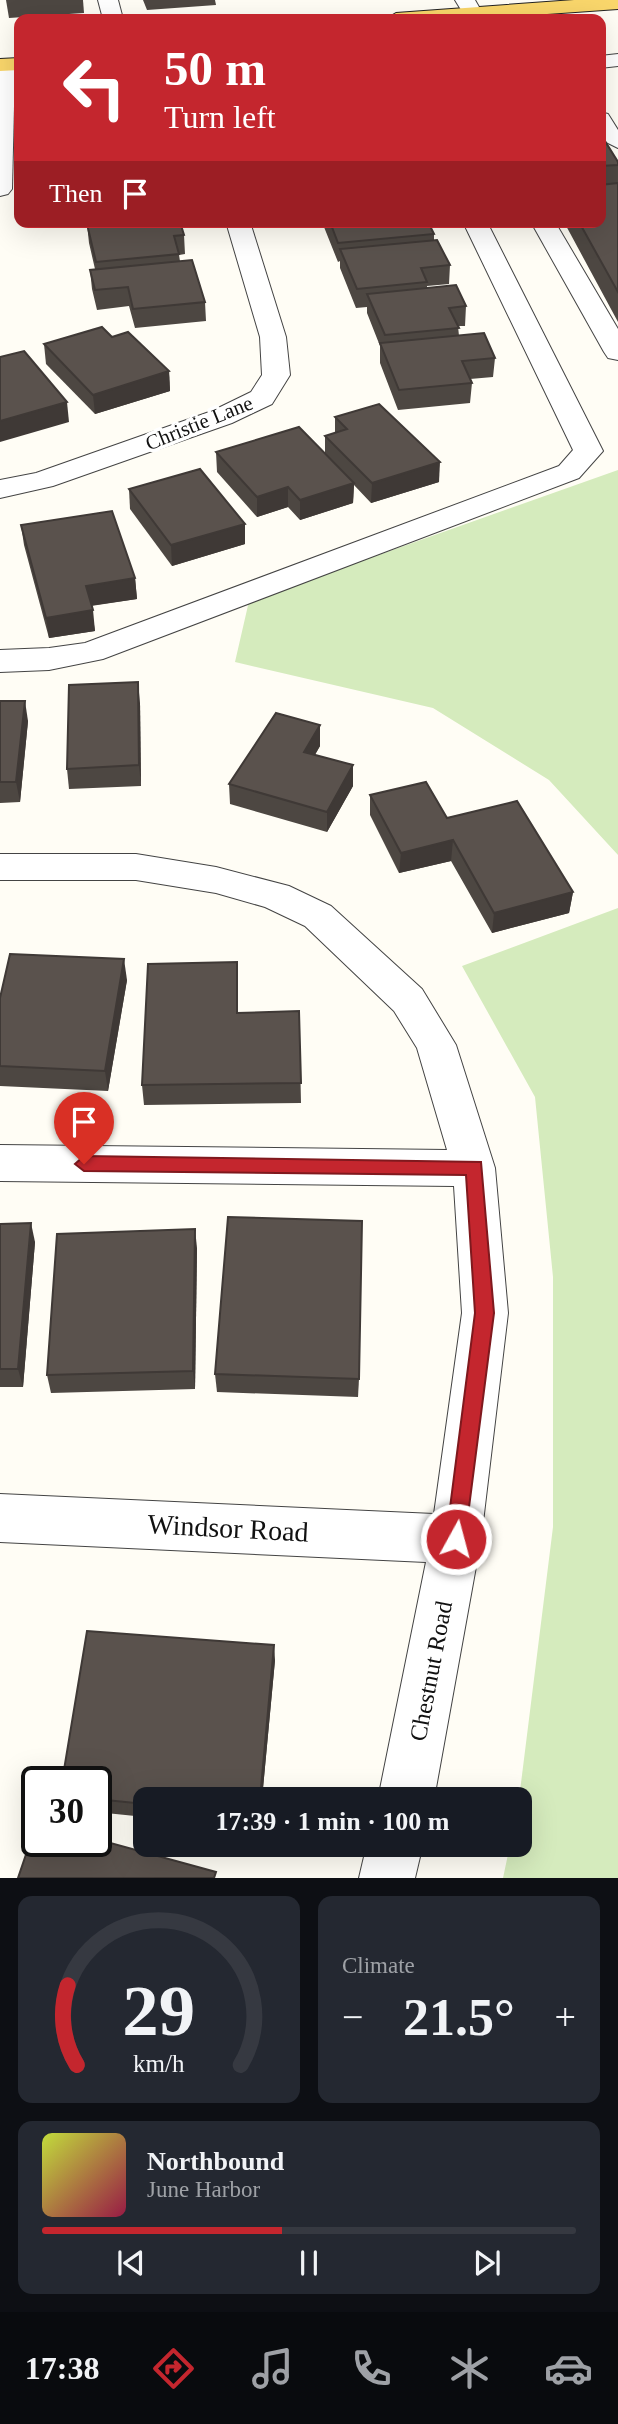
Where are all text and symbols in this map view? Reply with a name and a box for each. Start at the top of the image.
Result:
text: 50 m [164,41,266,96]
icon: left [49,42,140,133]
text: Turn left [164,99,276,135]
icon: arrive [116,175,154,213]
text: Then [49,179,102,208]
street label: Christie Lane [142,391,256,455]
pin [54,1092,114,1164]
icon: arrive [65,1103,103,1141]
position arrow [419,1502,493,1576]
street label: Windsor Road [147,1508,309,1548]
street label: Chestnut Road [405,1599,457,1743]
speed limit sign: 30 [21,1766,112,1857]
text: 17:39 · 1 min · 100 m [216,1807,450,1836]
text: Climate [342,1953,415,1978]
text: 29 [123,1971,195,2052]
text: 21.5° [403,1989,515,2046]
text: − [342,1996,363,2038]
text: + [555,1996,576,2038]
text: km/h [133,2050,185,2077]
text: Northbound [147,2147,284,2176]
text: June Harbor [147,2177,260,2202]
icon: previous [112,2244,150,2282]
icon: pause [290,2244,328,2282]
icon: next [468,2244,506,2282]
icon: directions [149,2344,198,2393]
icon: music [248,2344,297,2393]
icon: phone [347,2344,396,2393]
icon: climate [445,2344,494,2393]
icon: car [544,2344,593,2393]
text: 17:38 [25,2350,100,2386]

